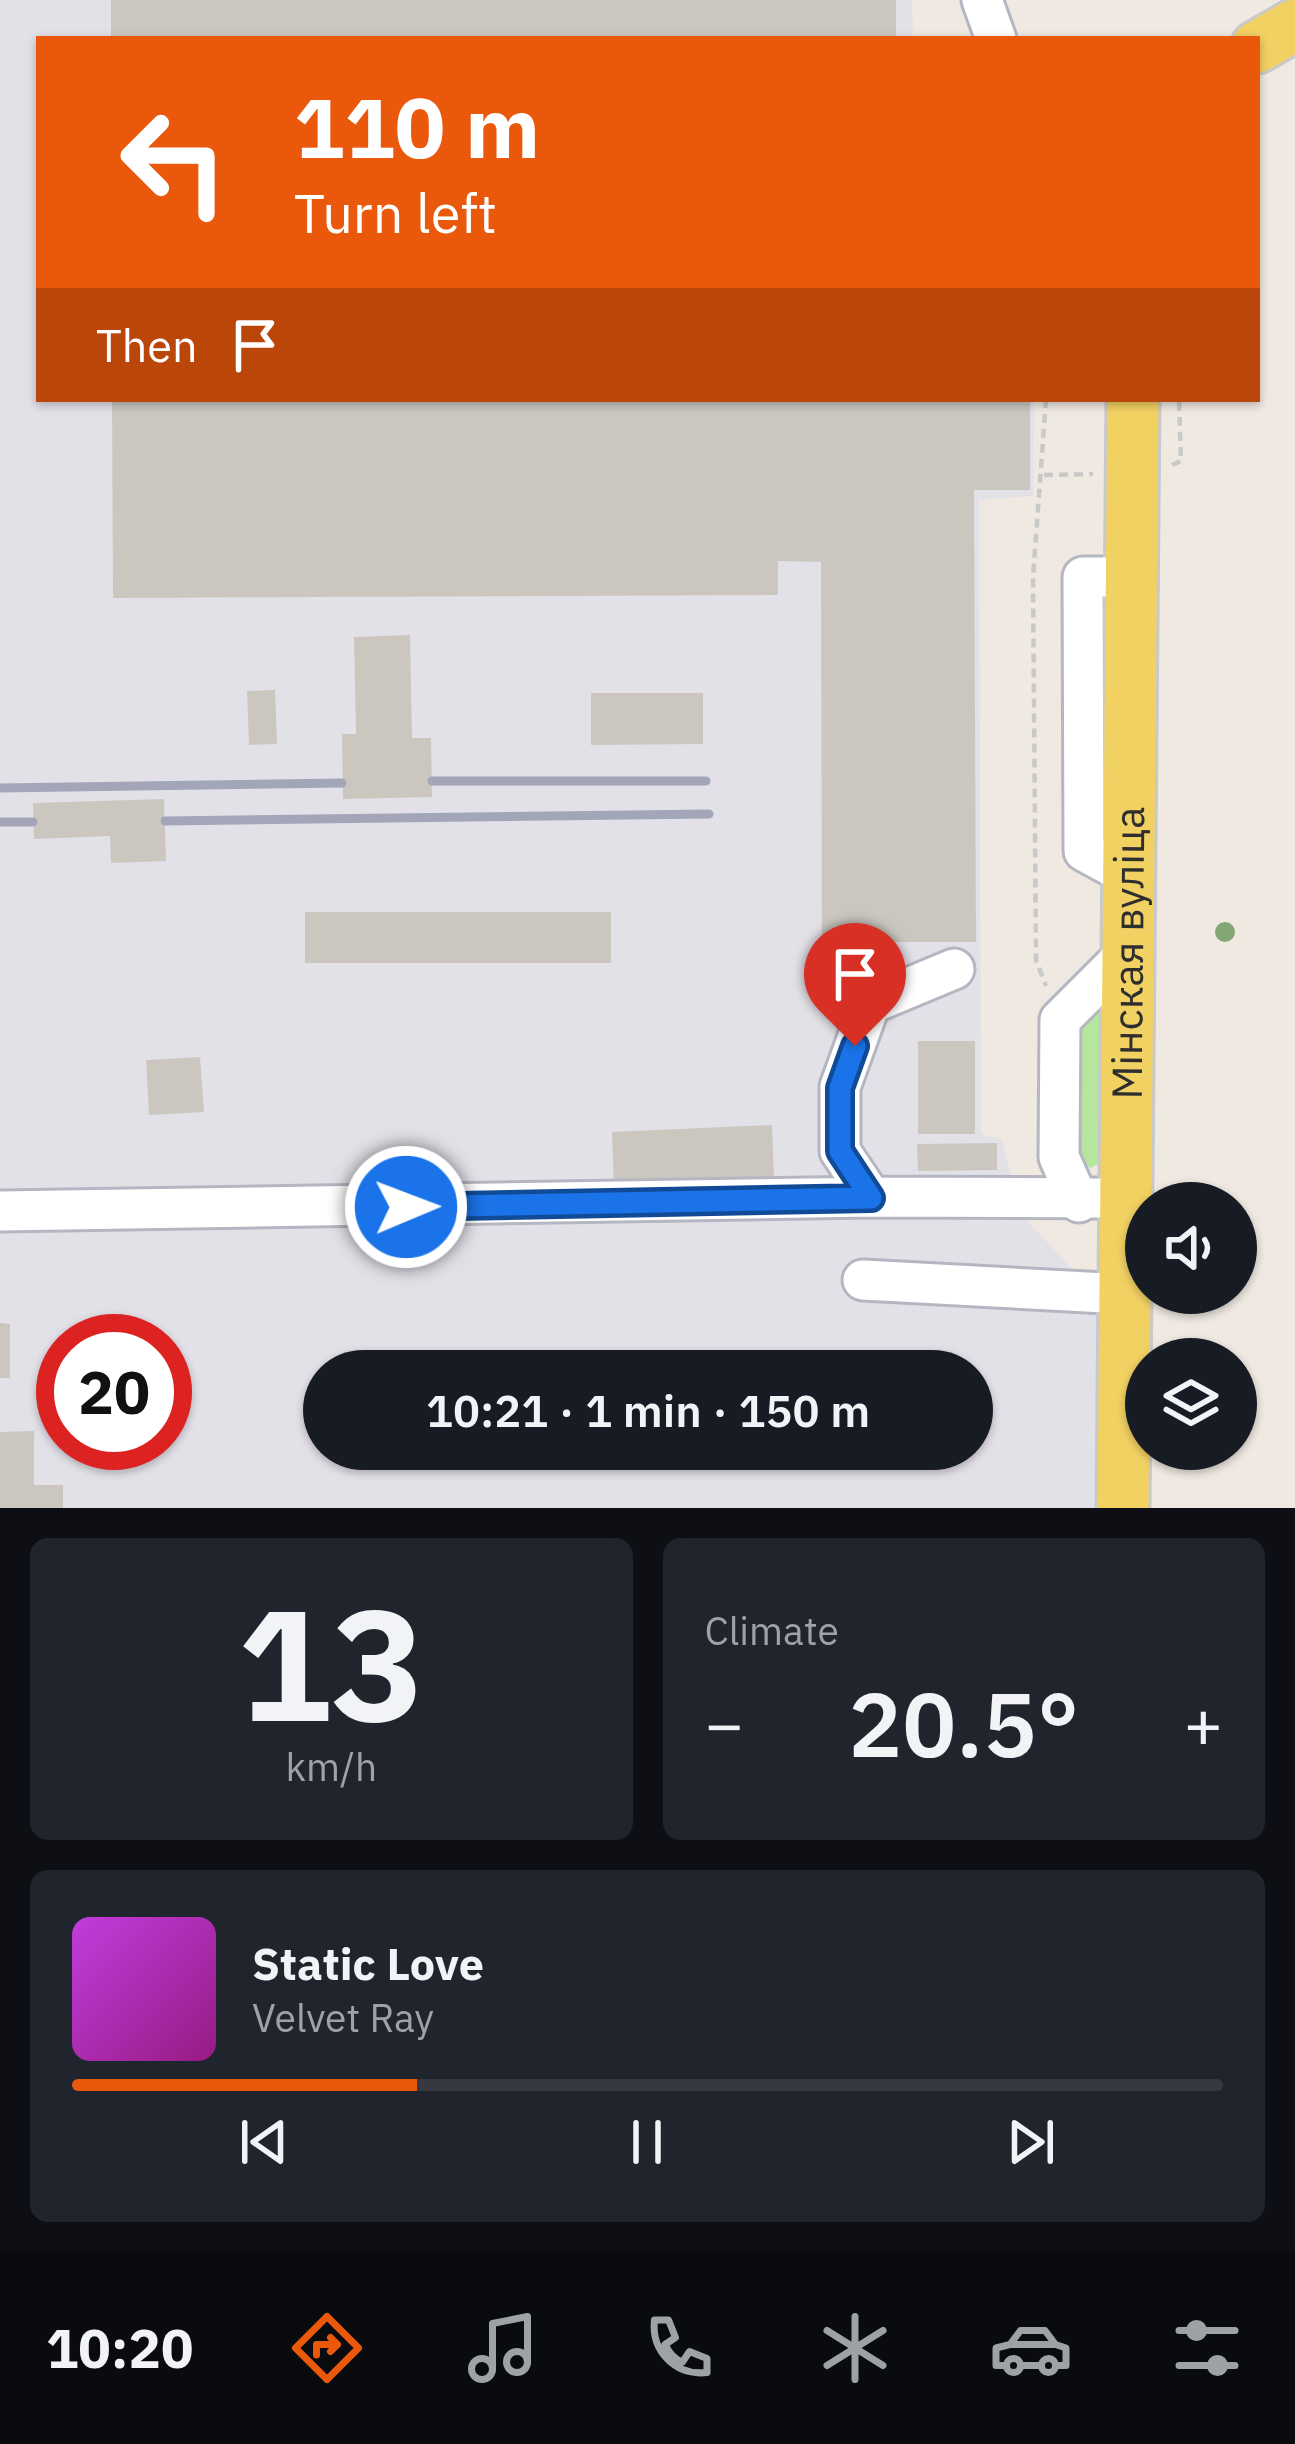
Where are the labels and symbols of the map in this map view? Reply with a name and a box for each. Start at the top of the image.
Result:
street label: Мінская вуліца [1099,806,1156,1100]
pin [804,923,906,1046]
position arrow [343,1144,469,1270]
speed limit sign: 20 [36,1314,192,1470]

